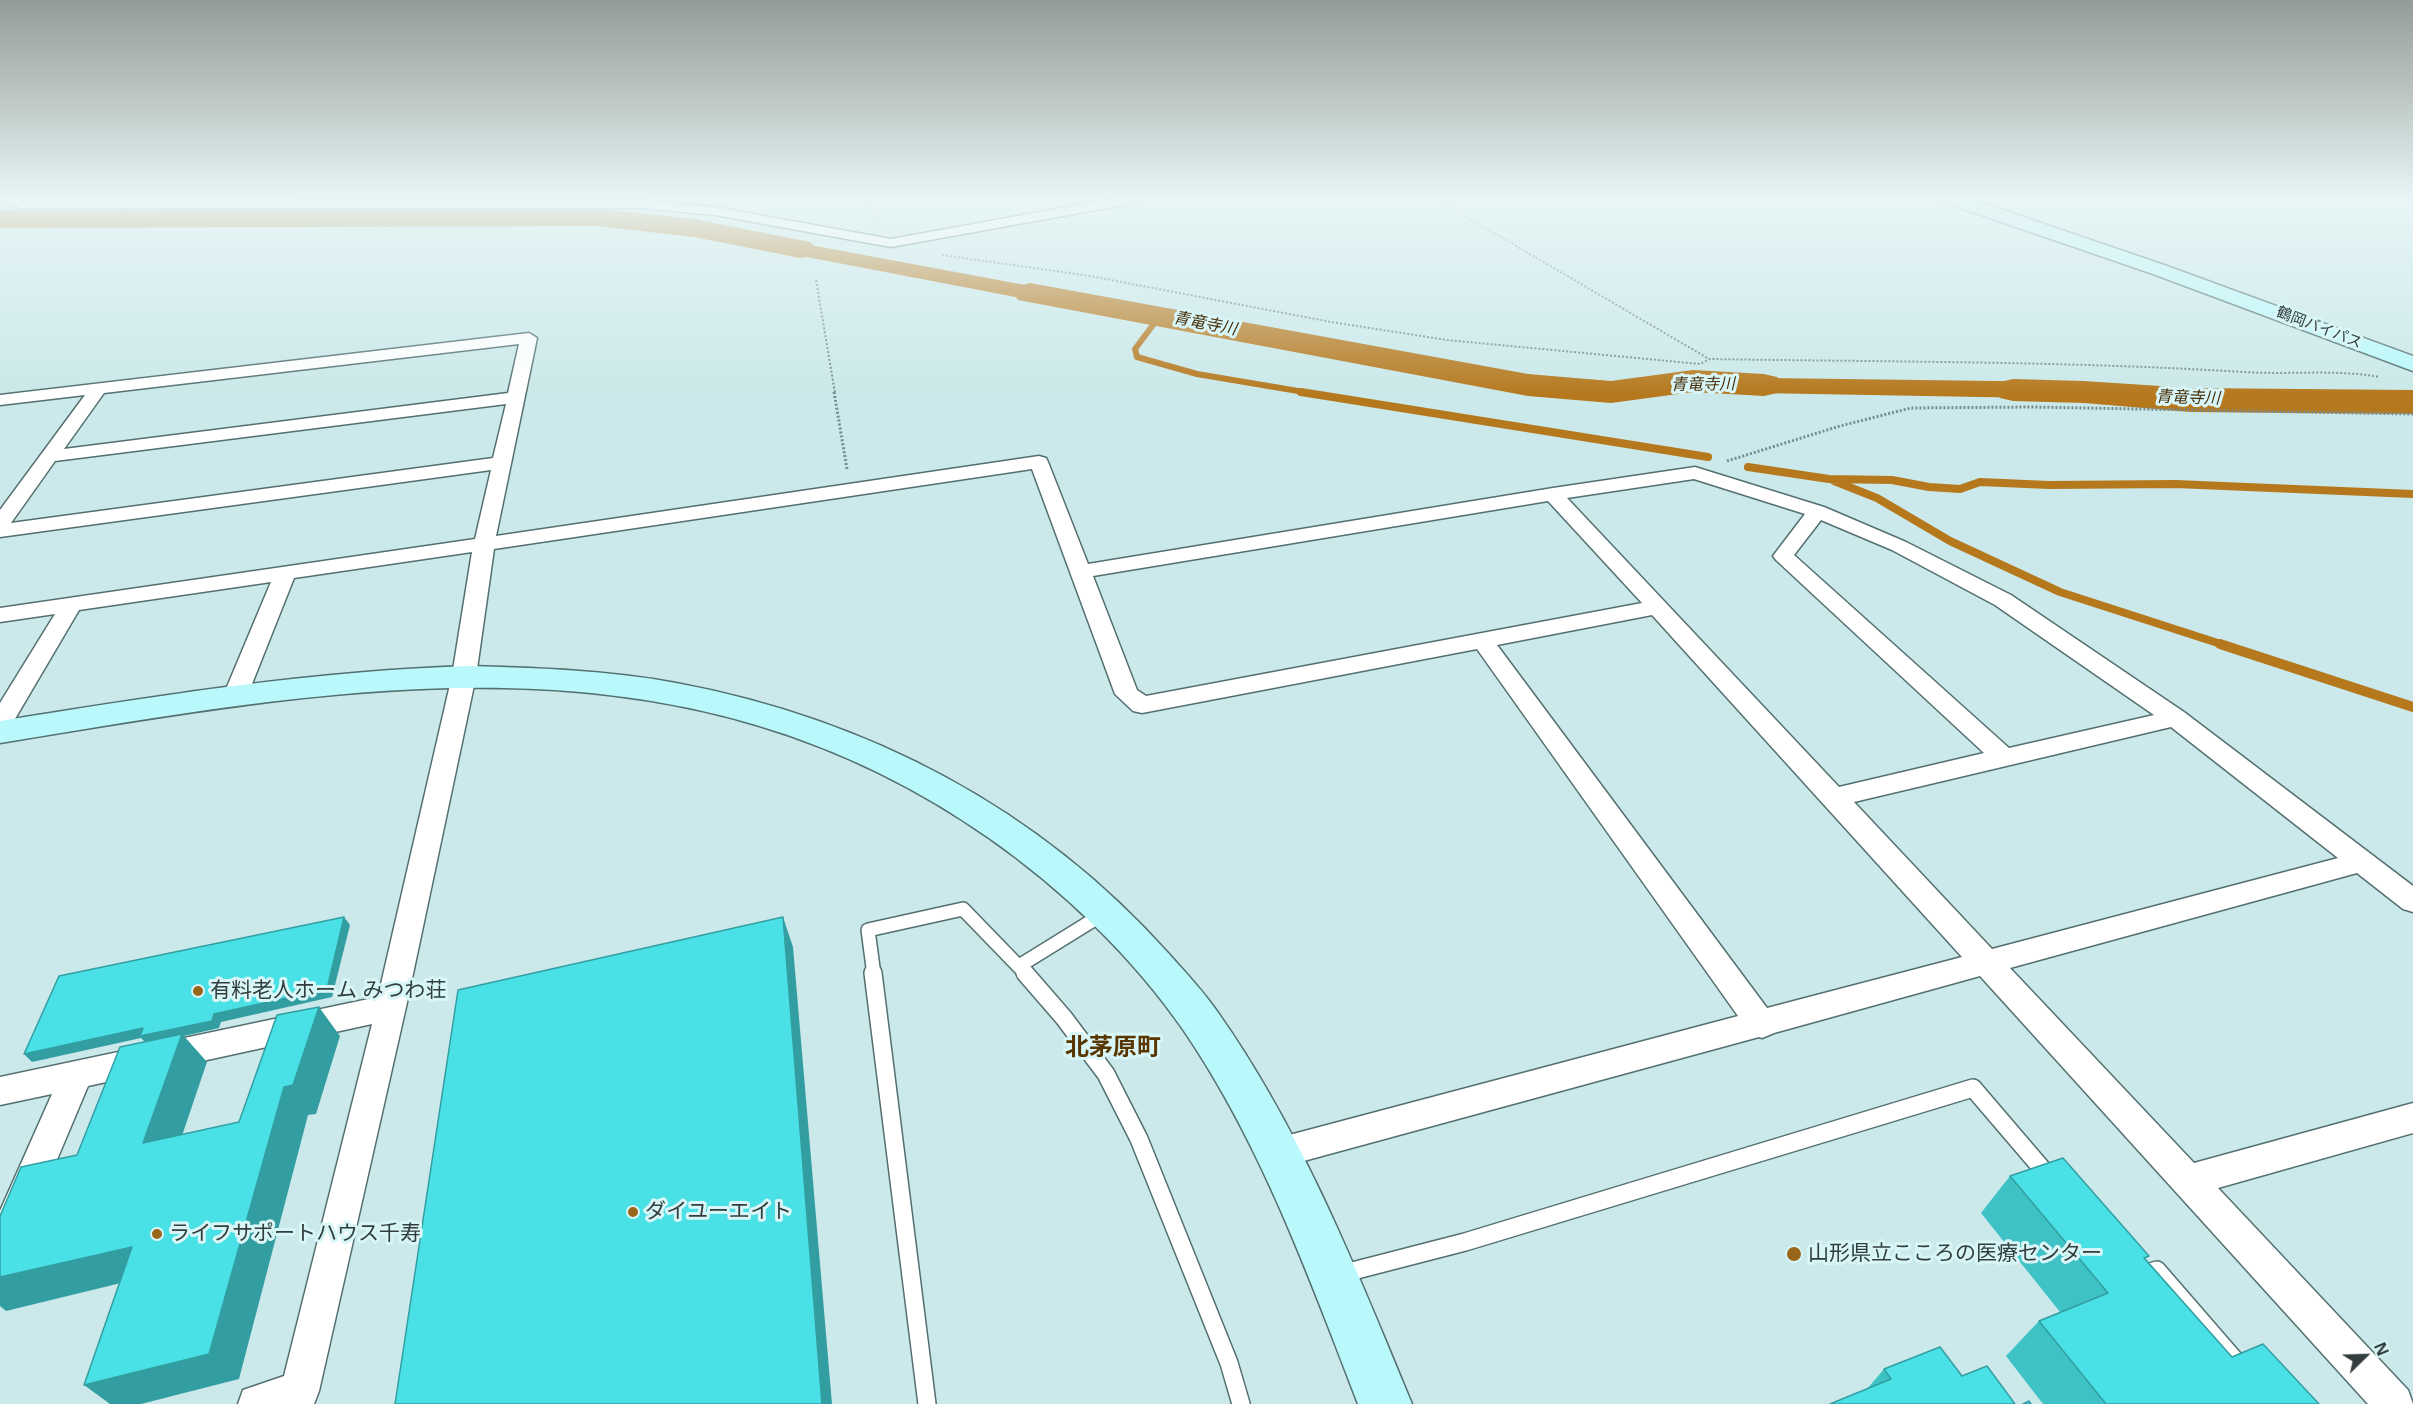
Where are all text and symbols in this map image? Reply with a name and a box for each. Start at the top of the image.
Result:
street label: 鶴岡バイパス [2274,303,2364,353]
water label: 青竜寺川 [1172,308,1238,340]
water label: 青竜寺川 [1671,375,1735,395]
water label: 青竜寺川 [2156,387,2220,409]
place label: 有料老人ホーム みつわ荘 [210,978,446,1004]
marker: 有料老人ホーム みつわ荘 [191,984,205,998]
district label: 北茅原町 [1065,1034,1161,1062]
place label: ダイユーエイト [645,1199,792,1225]
marker: ダイユーエイト [626,1205,640,1219]
place label: ライフサポートハウス千寿 [169,1221,421,1247]
marker: ライフサポートハウス千寿 [150,1227,164,1241]
place label: 山形県立こころの医療センター [1808,1241,2102,1267]
marker: 山形県立こころの医療センター [1785,1245,1803,1263]
north arrow [2335,1326,2395,1386]
text: N [2369,1339,2394,1359]

